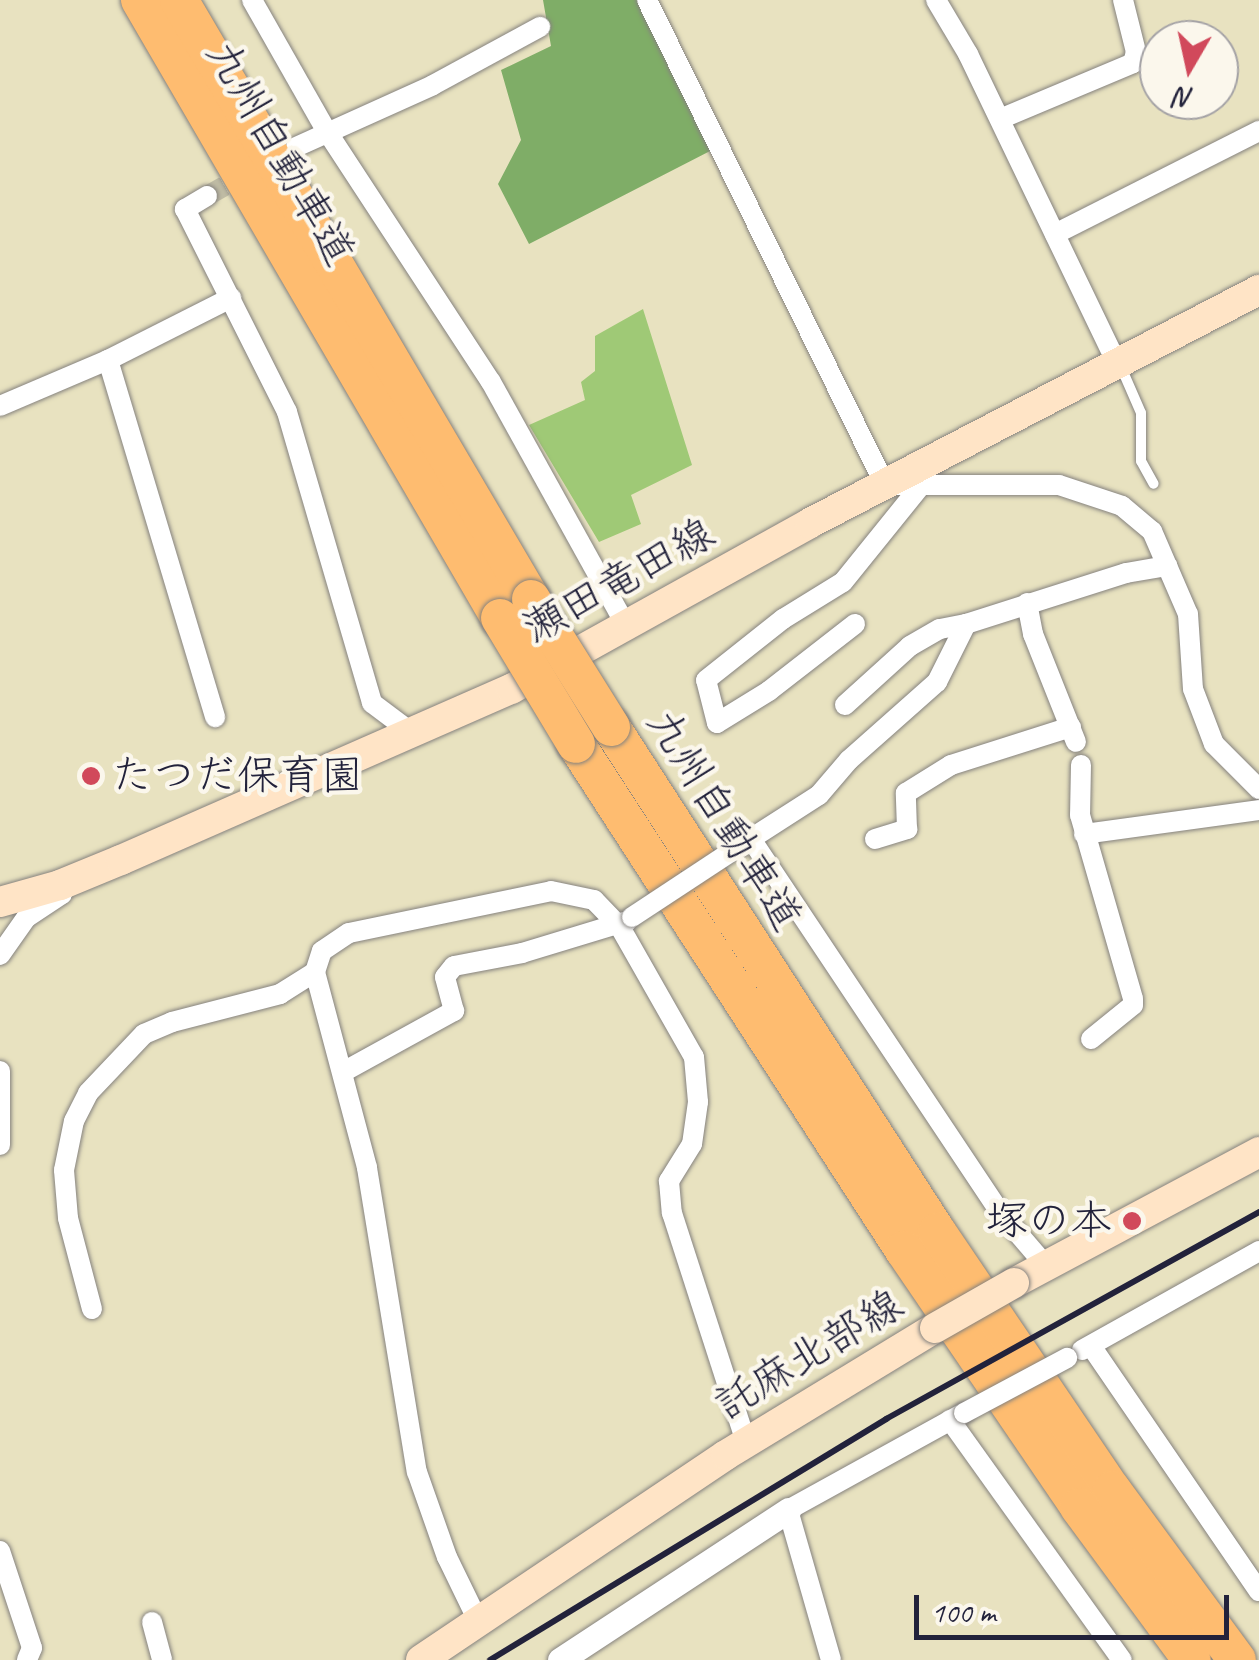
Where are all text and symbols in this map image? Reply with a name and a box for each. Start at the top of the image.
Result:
north arrow [1139,20,1239,120]
street label: 九州自動車道 [195,31,365,275]
text: N [1173,80,1196,117]
street label: 瀬田竜田線 [515,508,723,654]
street label: 九州自動車道 [636,700,812,940]
place label: たつだ保育園 [111,751,363,801]
marker: たつだ保育園 [80,765,102,787]
place label: 塚の本 [986,1196,1112,1246]
marker: 塚の本 [1121,1210,1143,1232]
street label: 託麻北部線 [706,1279,912,1431]
scale bar [919,1575,1234,1637]
text: 100 m [931,1593,996,1631]

